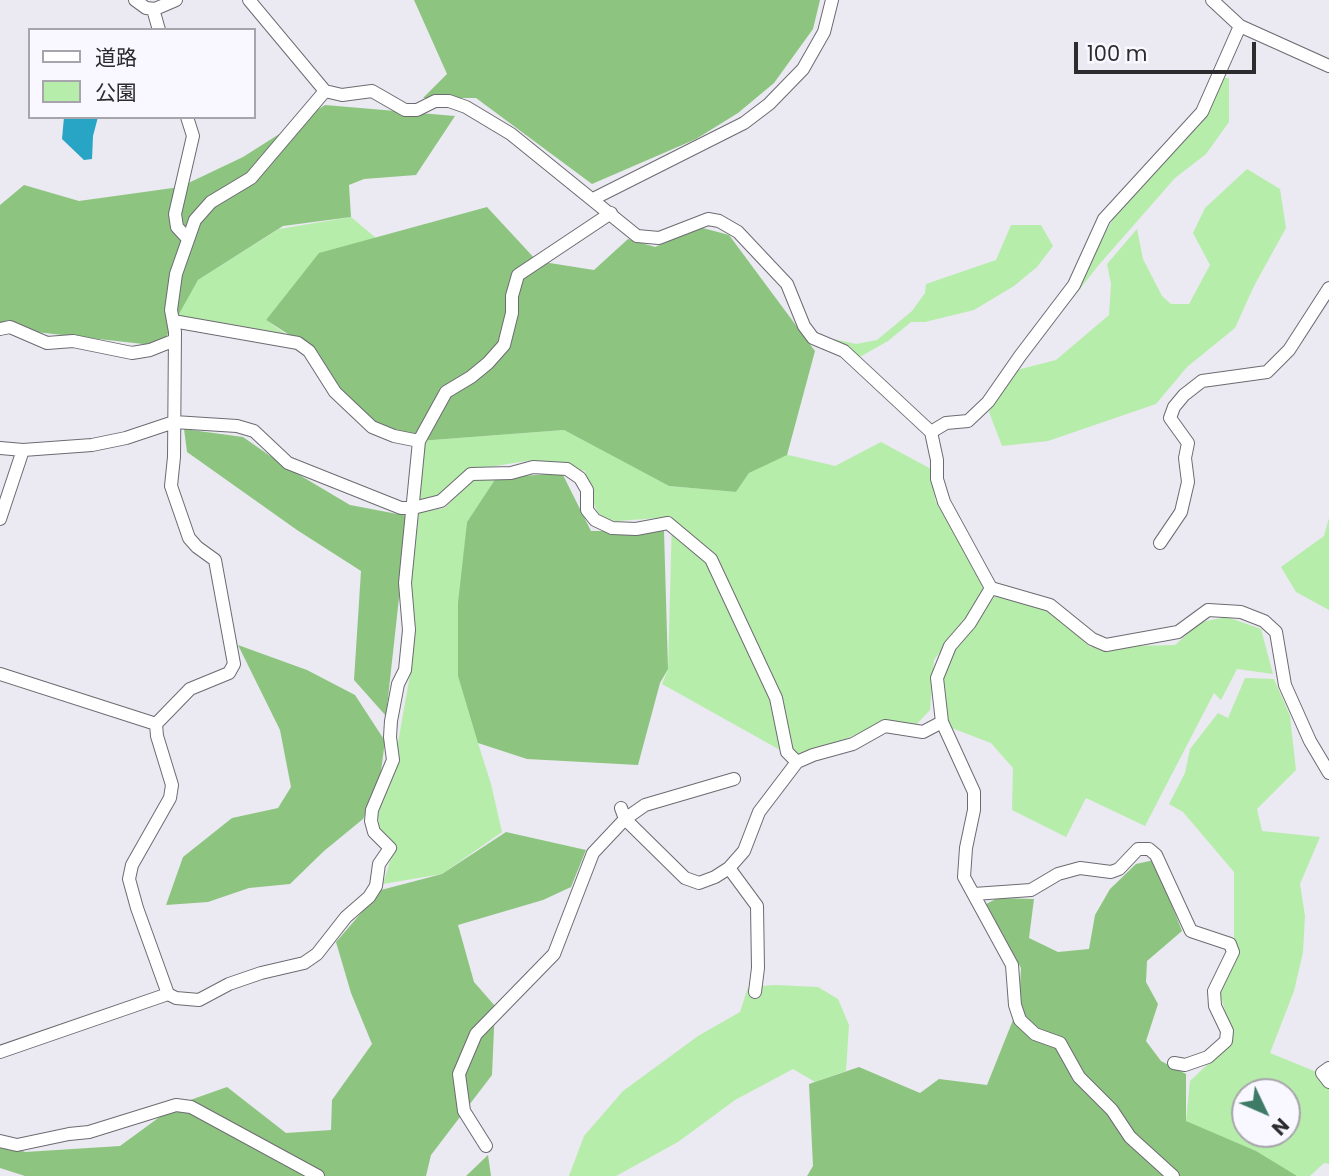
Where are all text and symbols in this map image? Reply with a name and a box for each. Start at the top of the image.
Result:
legend [28,28,256,119]
scale bar [1077,28,1259,72]
text: 100 m [1087,39,1147,68]
text: 道路 [95,43,137,72]
text: 公園 [95,78,137,107]
north arrow [1231,1078,1301,1148]
text: N [1265,1112,1295,1141]

